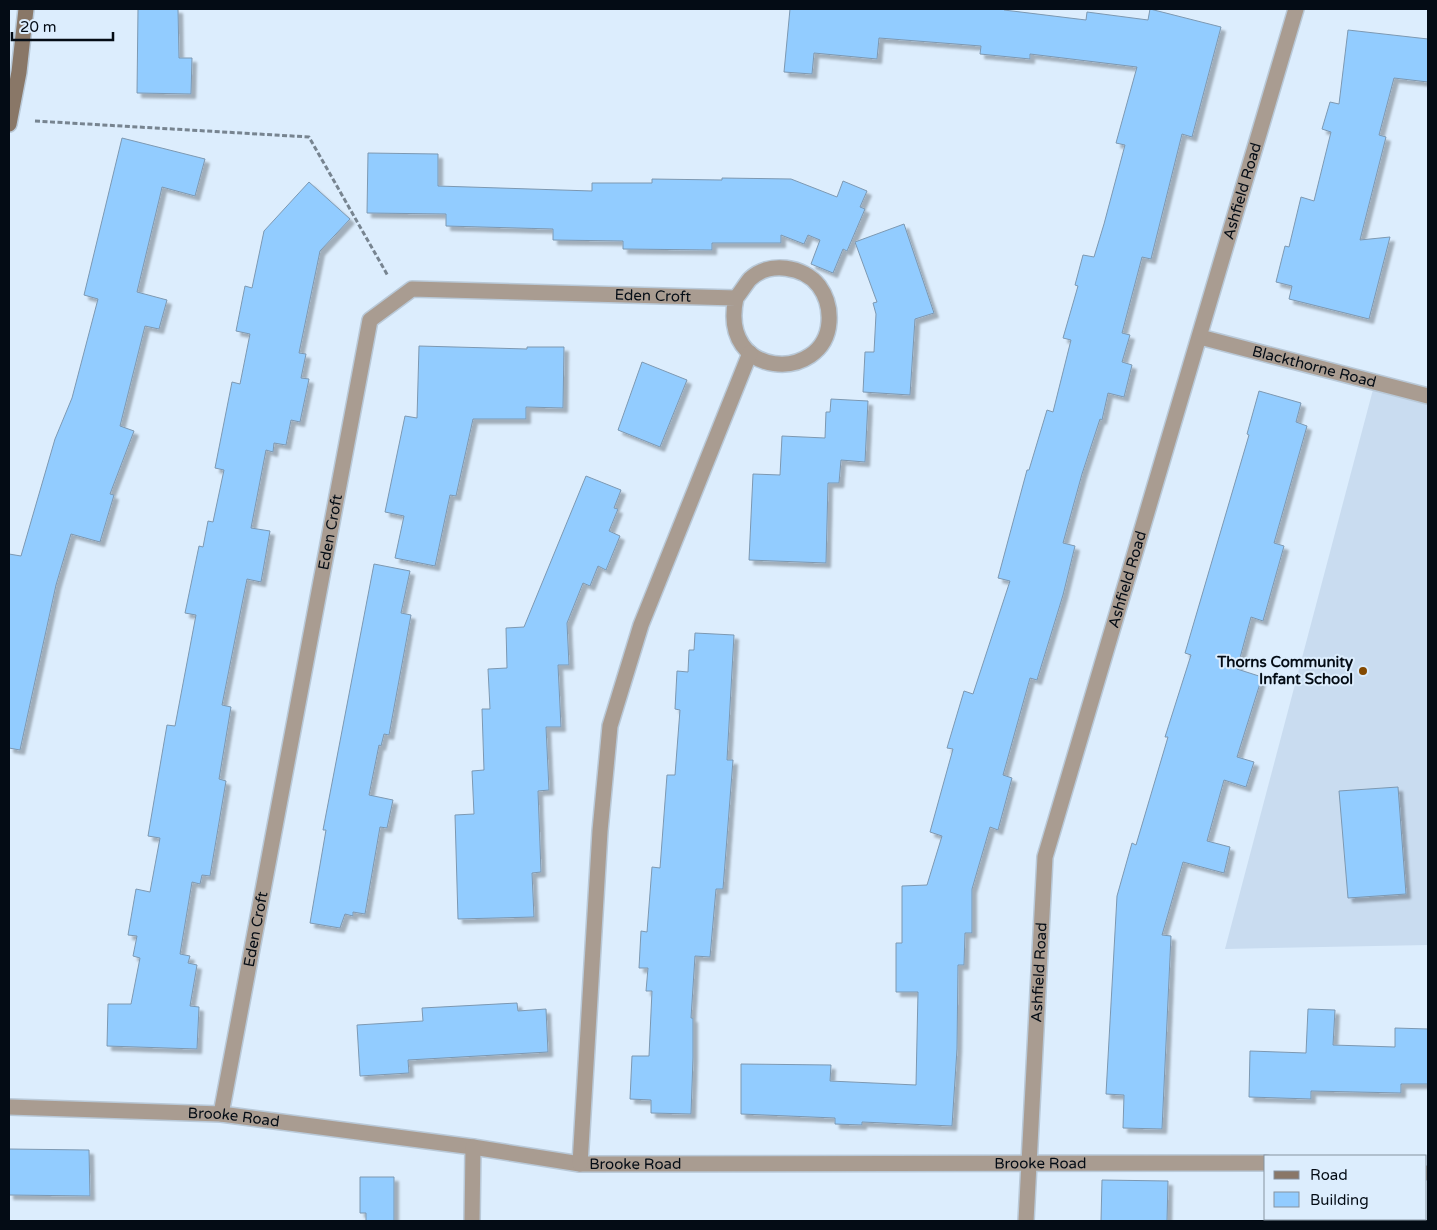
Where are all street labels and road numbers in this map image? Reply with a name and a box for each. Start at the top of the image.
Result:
street label: Ashfield Road [1219,140,1265,242]
street label: Eden Croft [614,286,692,306]
street label: Blackthorne Road [1250,342,1378,391]
street label: Eden Croft [314,493,346,571]
street label: Ashfield Road [1104,529,1150,630]
street label: Eden Croft [240,890,272,969]
street label: Ashfield Road [1027,922,1051,1023]
street label: Brooke Road [187,1104,281,1131]
street label: Brooke Road [994,1154,1087,1172]
street label: Brooke Road [589,1155,682,1173]

